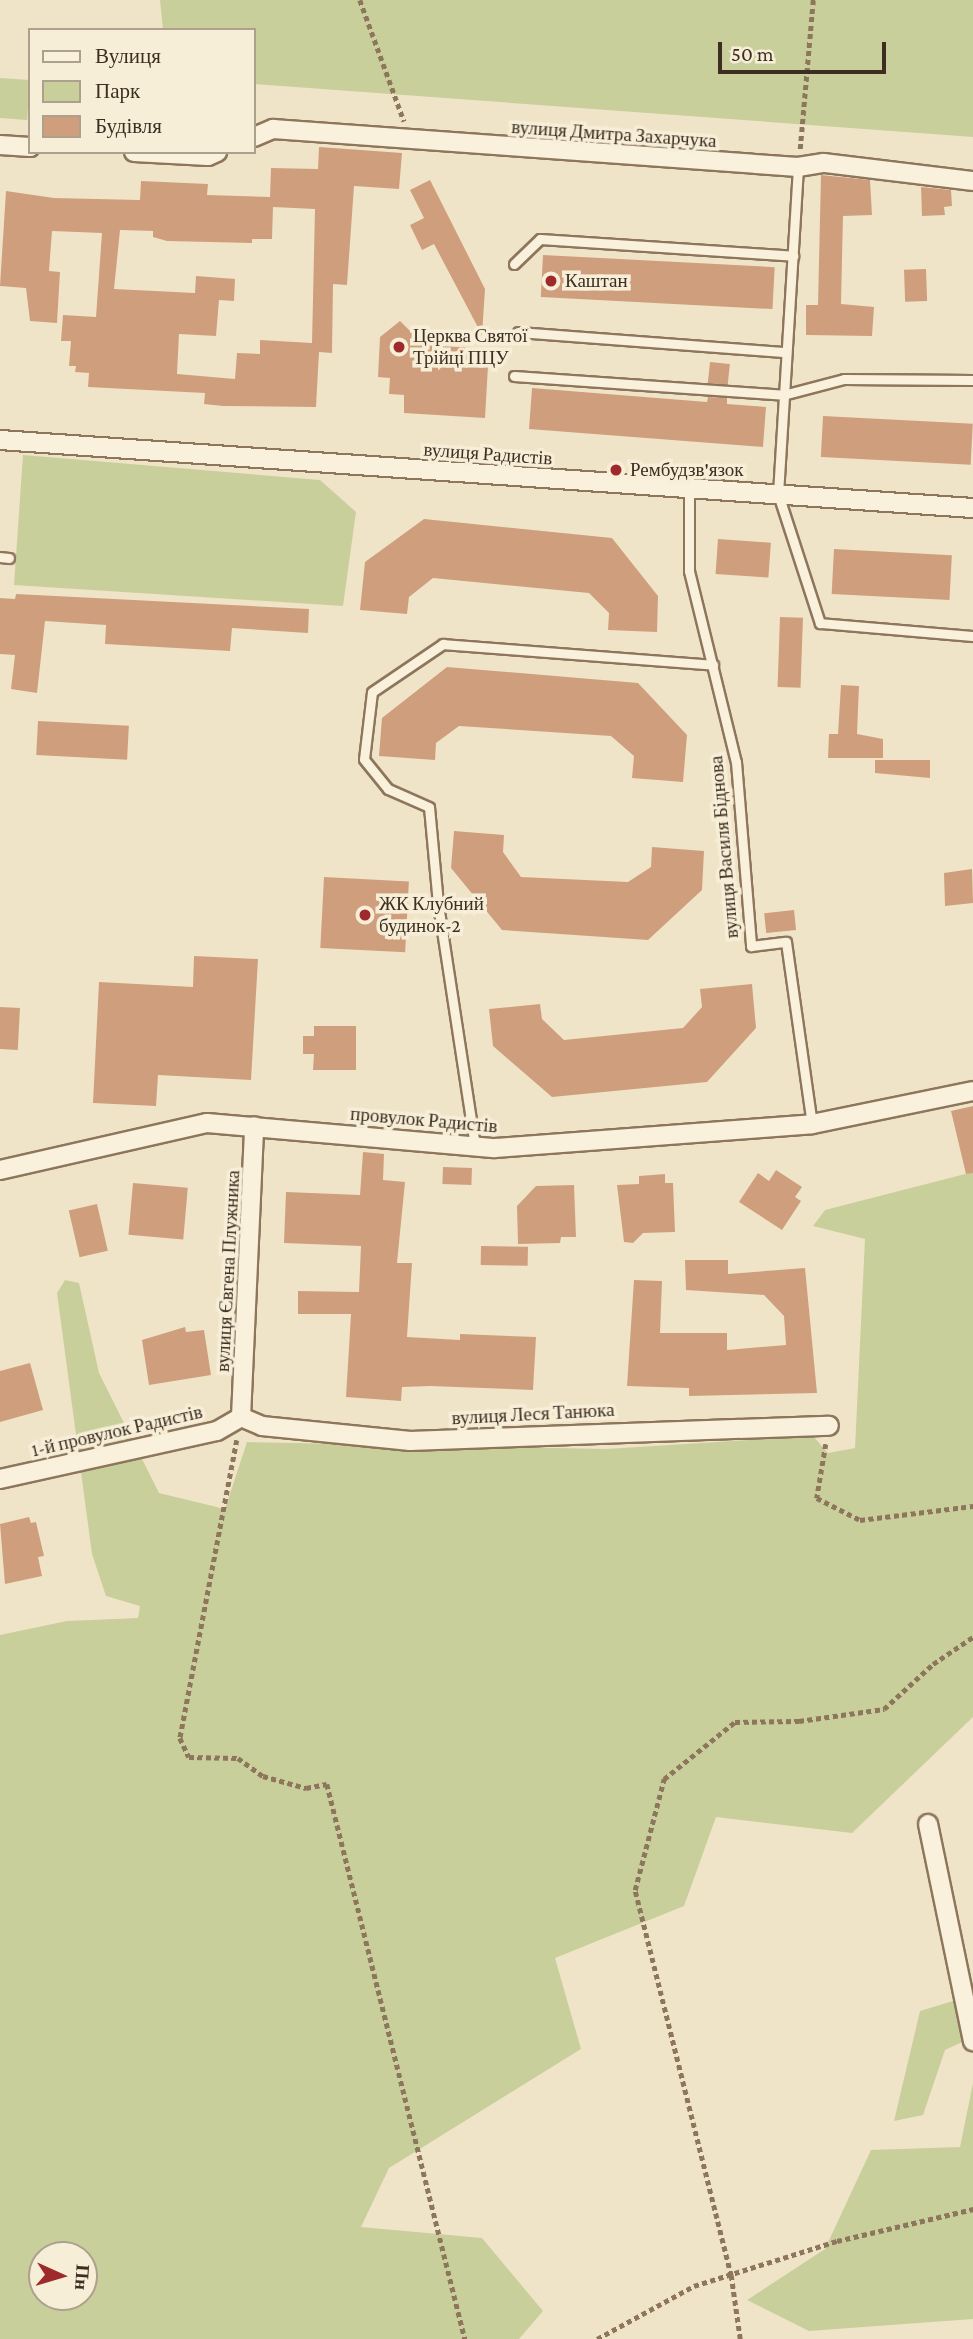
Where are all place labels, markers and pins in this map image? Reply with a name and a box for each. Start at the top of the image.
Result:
place label: Каштан [565,270,628,292]
marker: Каштан [543,273,559,289]
place label: Церква Святої Трійці ПЦУ [413,325,528,369]
marker: Церква Святої Трійці ПЦУ [391,339,407,355]
place label: Рембудзв'язок [630,459,744,481]
marker: Рембудзв'язок [608,462,624,478]
place label: ЖК Клубний будинок-2 [379,893,484,937]
marker: ЖК Клубний будинок-2 [357,907,373,923]

